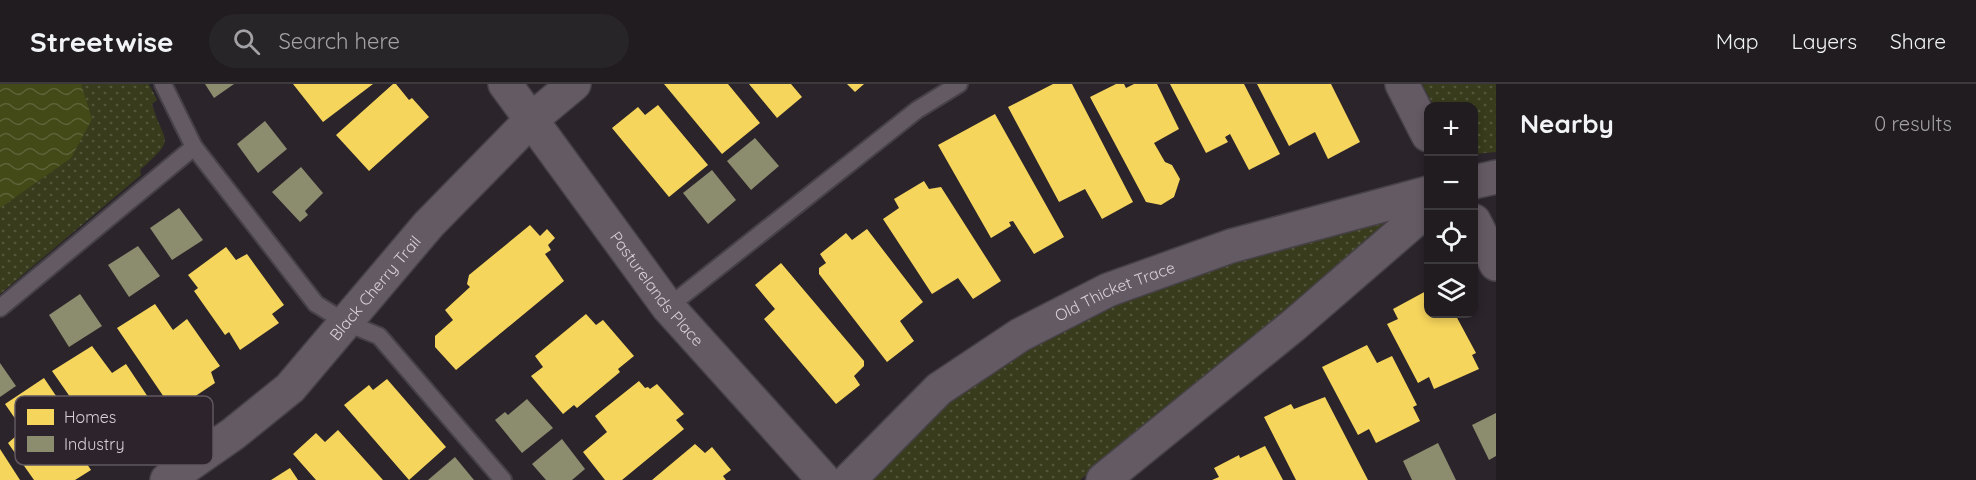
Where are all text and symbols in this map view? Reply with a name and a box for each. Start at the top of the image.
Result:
search box [209,14,629,68]
text: Streetwise [30,24,173,59]
icon: search [230,25,263,58]
text: Search here [278,27,400,55]
text: Map [1716,28,1759,54]
text: Layers [1792,28,1857,54]
text: Share [1890,28,1946,54]
map controls [1424,102,1478,318]
button: + [1424,102,1478,156]
text: Nearby [1520,107,1614,140]
text: 0 results [1874,111,1952,136]
button: − [1424,156,1478,210]
button: locate [1424,210,1478,264]
street label: Pasturelands Place [606,227,708,350]
street label: Black Cherry Trail [325,231,425,344]
street label: Old Thicket Trace [1051,257,1178,326]
button: layers [1424,264,1478,318]
legend [15,396,213,465]
text: Homes [64,407,116,427]
text: Industry [64,434,124,454]

